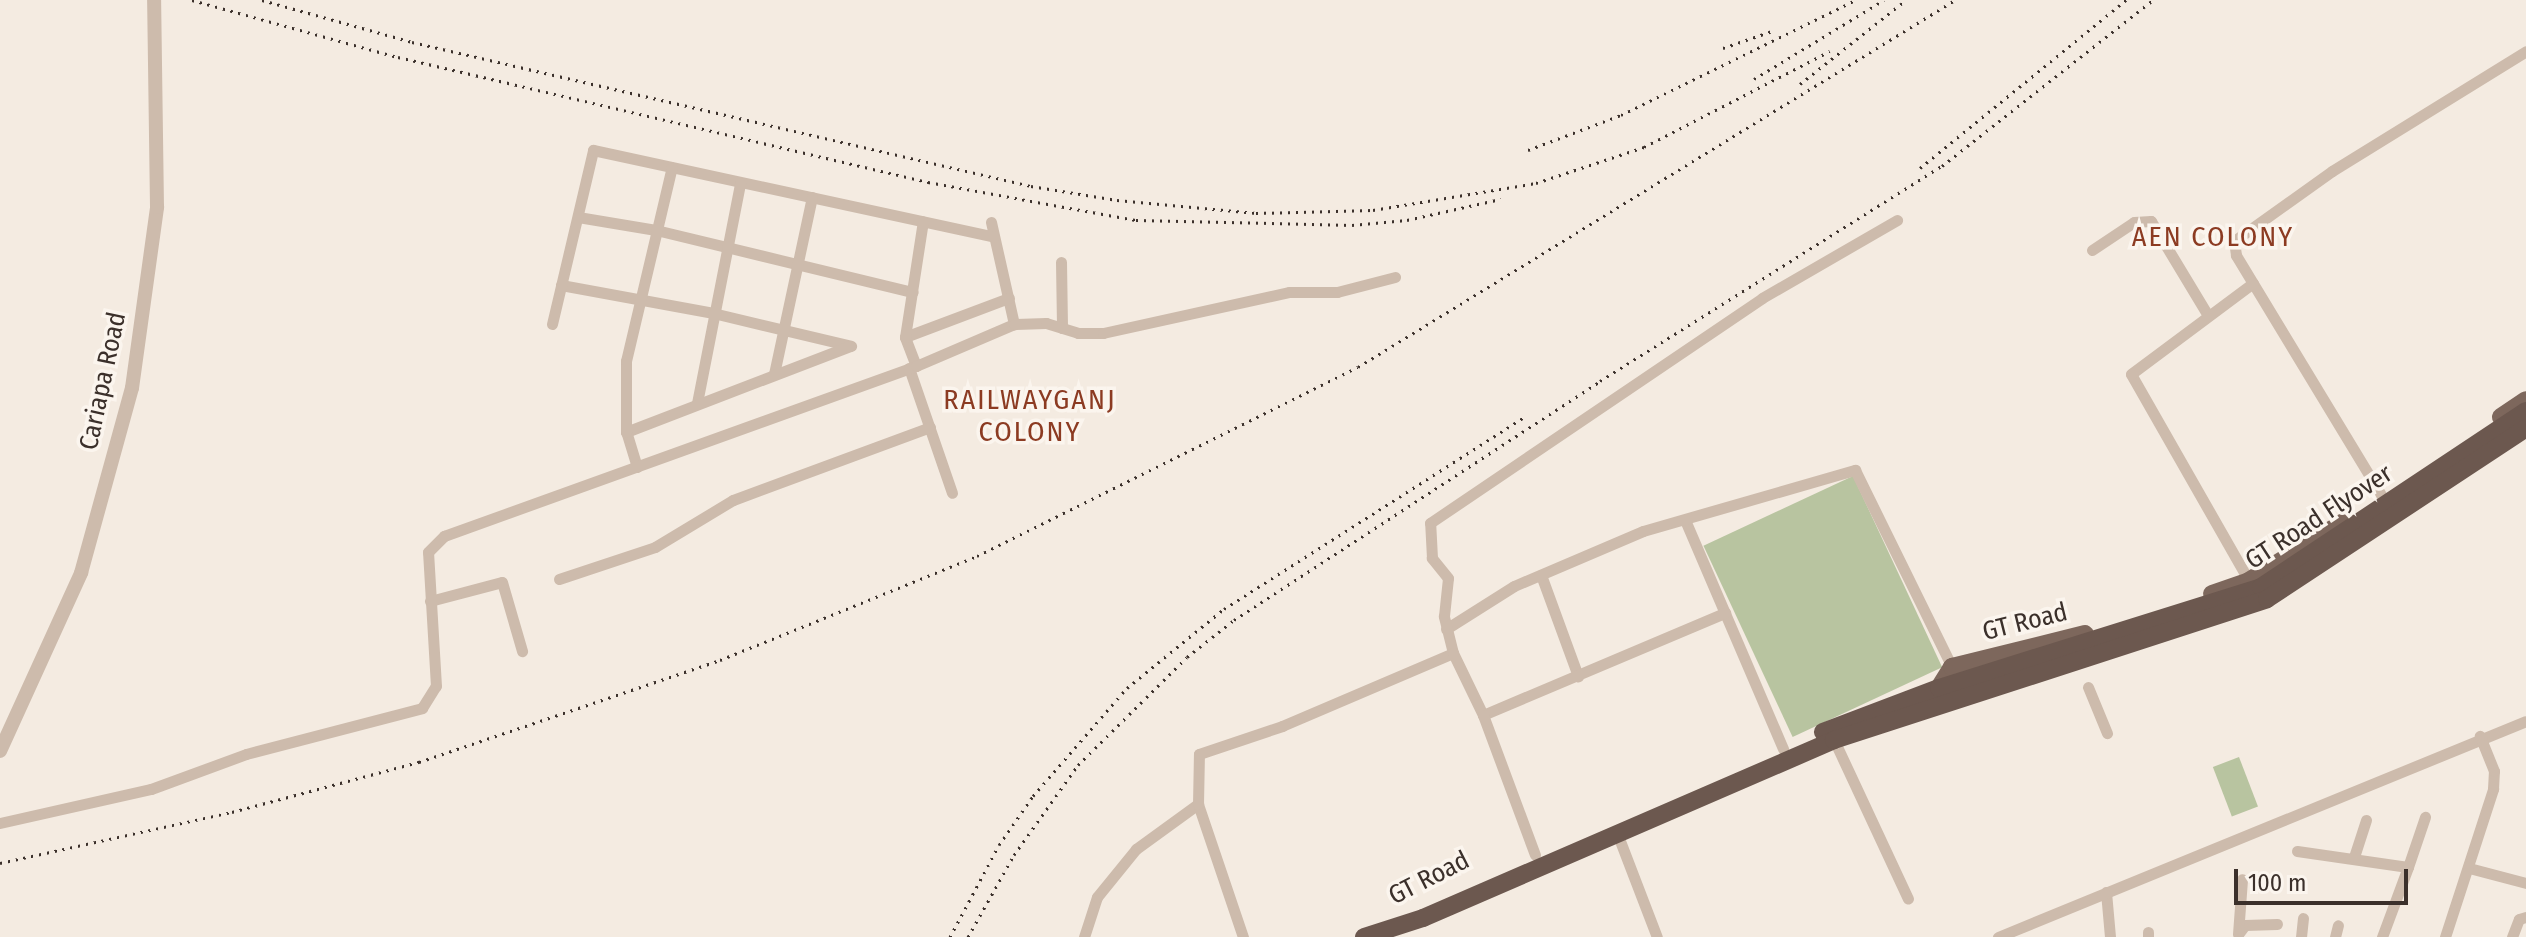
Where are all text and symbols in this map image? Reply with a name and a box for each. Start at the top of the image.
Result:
district label: AEN COLONY [2132,220,2294,254]
street label: Cariapa Road [73,309,133,453]
district label: RAILWAYGANJ COLONY [943,383,1117,449]
street label: GT Road Flyover [2240,458,2398,576]
street label: GT Road [1979,596,2071,648]
street label: GT Road [1383,844,1475,912]
scale bar [2238,853,2412,903]
text: 100 m [2248,869,2306,897]

